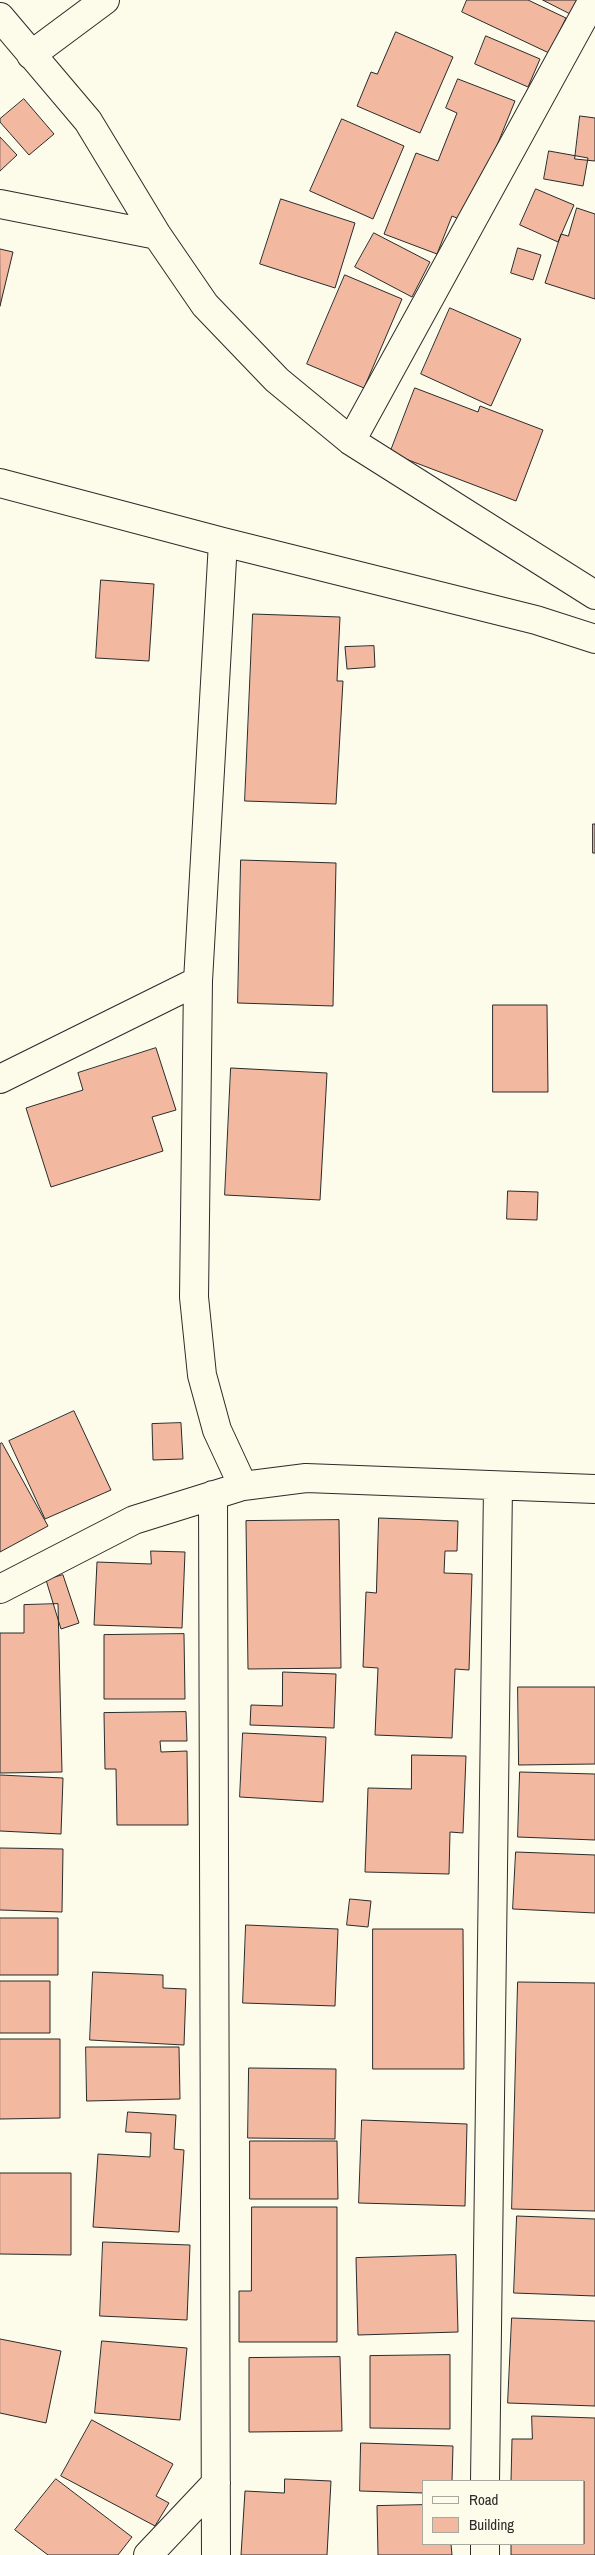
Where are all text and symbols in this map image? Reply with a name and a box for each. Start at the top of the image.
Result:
legend [422,2480,585,2545]
text: Road [469,2489,498,2510]
text: Building [469,2514,514,2535]

